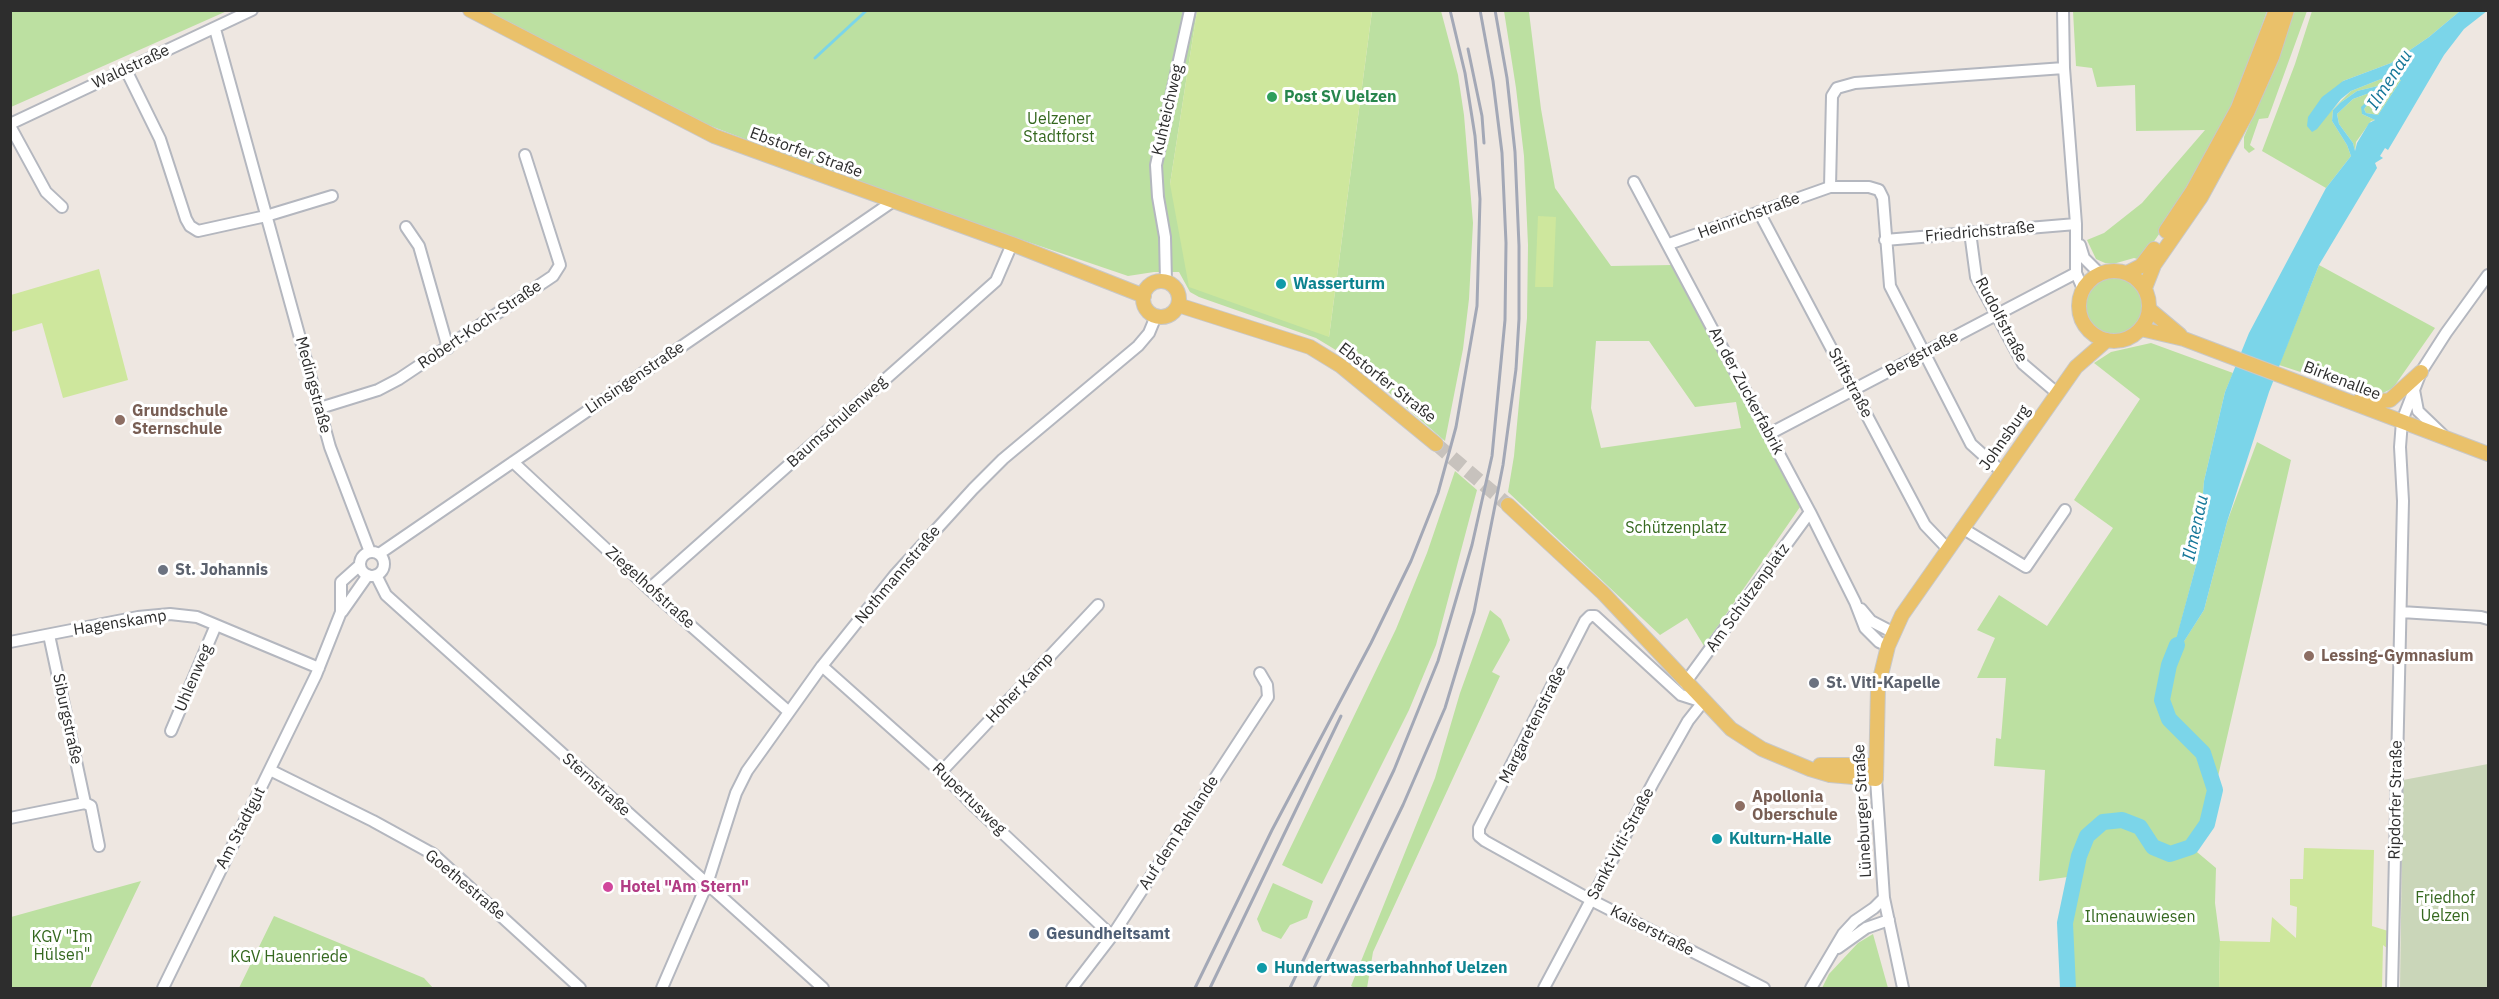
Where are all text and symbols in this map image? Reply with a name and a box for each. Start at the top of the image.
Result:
street label: Waldstraße [89,41,173,93]
water label: Ilmenau [2363,46,2417,114]
street label: Kuhteichweg [1148,63,1188,157]
place label: Post SV Uelzen [1284,87,1397,107]
marker: Post SV Uelzen [1265,90,1279,104]
park label: Uelzener Stadtforst [1023,109,1095,147]
street label: Ebstorfer Straße [747,124,865,182]
street label: Heinrichstraße [1696,189,1802,243]
street label: Friedrichstraße [1924,218,2036,246]
place label: Wasserturm [1293,274,1385,294]
street label: Rudolfstraße [1971,274,2031,366]
street label: Robert-Koch-Straße [415,277,545,373]
marker: Wasserturm [1274,277,1288,291]
street label: An der Zuckerfabrik [1704,324,1788,458]
street label: Bergstraße [1882,327,1962,381]
street label: Medingstraße [291,335,335,435]
street label: Linsingenstraße [582,338,688,418]
street label: Ebstorfer Straße [1334,339,1440,427]
street label: Stiftstraße [1824,345,1876,421]
street label: Birkenallee [2301,358,2383,404]
street label: Baumschulenweg [783,372,891,472]
place label: Grundschule Sternschule [132,401,228,439]
street label: Johnsburg [1976,402,2034,474]
marker: Grundschule Sternschule [113,413,127,427]
water label: Ilmenau [2178,493,2214,563]
park label: Schützenplatz [1625,518,1727,538]
street label: Nothmannstraße [851,522,945,628]
street label: Am Schützenplatz [1702,540,1794,656]
street label: Ziegelhofstraße [601,543,699,633]
place label: St. Johannis [175,560,268,580]
marker: St. Johannis [156,563,170,577]
street label: Hagenskamp [72,606,168,640]
street label: Uhlenweg [171,641,217,715]
place label: Lessing-Gymnasium [2321,646,2473,666]
street label: Hoher Kamp [982,649,1058,727]
marker: Lessing-Gymnasium [2302,649,2316,663]
street label: Margaretenstraße [1495,663,1571,787]
street label: Siburgstraße [48,672,86,766]
place label: St. Viti-Kapelle [1826,673,1940,693]
marker: St. Viti-Kapelle [1807,676,1821,690]
street label: Ripdorfer Straße [2385,740,2407,860]
street label: Lüneburger Straße [1850,744,1876,878]
street label: Sternstraße [558,749,634,821]
street label: Rupertusweg [928,759,1010,839]
street label: Auf dem Rahlande [1135,772,1223,894]
street label: Am Stadtgut [212,784,270,872]
street label: Sankt-Viti-Straße [1583,785,1659,903]
place label: Apollonia Oberschule [1752,787,1838,825]
marker: Apollonia Oberschule [1733,799,1747,813]
place label: Kulturn-Halle [1729,829,1831,849]
marker: Kulturn-Halle [1710,832,1724,846]
street label: Goethestraße [421,846,509,924]
place label: Hotel "Am Stern" [620,877,749,897]
marker: Hotel "Am Stern" [601,880,615,894]
park label: Friedhof Uelzen [2415,888,2475,926]
street label: Kaiserstraße [1607,902,1697,960]
park label: Ilmenauwiesen [2085,907,2195,927]
place label: Gesundheitsamt [1046,924,1170,944]
park label: KGV "Im Hülsen" [31,927,93,965]
marker: Gesundheitsamt [1027,927,1041,941]
park label: KGV Hauenriede [230,947,348,967]
place label: Hundertwasserbahnhof Uelzen [1274,958,1507,978]
marker: Hundertwasserbahnhof Uelzen [1255,961,1269,975]

